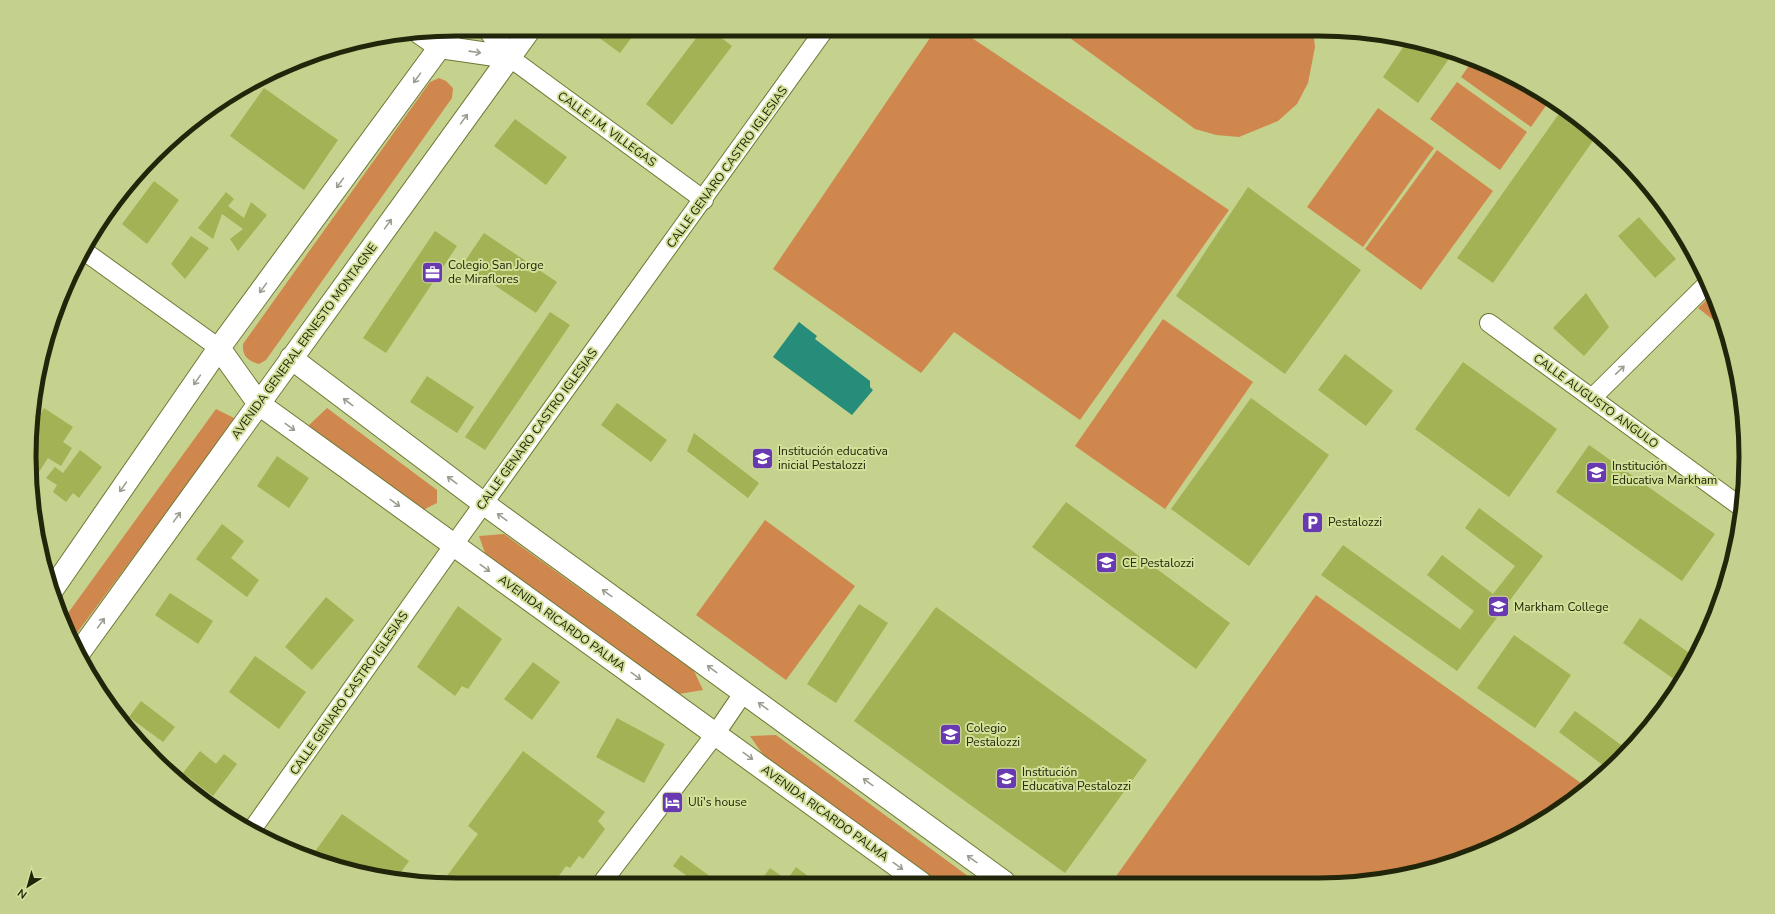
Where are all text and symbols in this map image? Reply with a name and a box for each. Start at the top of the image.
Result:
one-way arrow [468,48,481,56]
one-way arrow [412,73,421,84]
street label: CALLE GENARO CASTRO IGLESIAS [663,83,791,251]
street label: CALLE J.M. VILLEGAS [554,88,660,170]
one-way arrow [460,114,468,125]
one-way arrow [336,178,344,189]
one-way arrow [384,219,392,230]
street label: AVENIDA GENERAL ERNESTO MONTAGNE [227,240,381,442]
place label: Colegio San Jorge de Miraflores [448,257,544,287]
office icon: Colegio San Jorge de Miraflores [420,259,446,285]
one-way arrow [259,282,267,293]
street label: CALLE GENARO CASTRO IGLESIAS [473,345,601,513]
street label: CALLE AUGUSTO ANGULO [1530,350,1662,452]
one-way arrow [1615,365,1625,375]
one-way arrow [193,375,201,386]
one-way arrow [343,397,354,406]
one-way arrow [285,423,296,431]
place label: Institución educativa inicial Pestalozzi [778,443,888,473]
school or university icon: Institución educativa inicial Pestalozzi [750,445,776,471]
place label: Institución Educativa Markham [1612,458,1717,488]
school or university icon: Institución Educativa Markham [1584,460,1610,486]
one-way arrow [447,476,458,484]
one-way arrow [119,482,127,493]
one-way arrow [390,499,401,508]
parking icon: Pestalozzi [1299,509,1325,535]
one-way arrow [173,512,181,523]
one-way arrow [496,513,507,521]
place label: Pestalozzi [1328,514,1382,530]
school or university icon: CE Pestalozzi [1093,550,1119,576]
place label: CE Pestalozzi [1122,555,1194,571]
one-way arrow [479,564,490,572]
street label: AVENIDA RICARDO PALMA [495,571,629,675]
one-way arrow [602,589,613,597]
school or university icon: Markham College [1486,594,1512,620]
place label: Markham College [1514,599,1609,615]
street label: CALLE GENARO CASTRO IGLESIAS [286,608,412,778]
one-way arrow [96,617,105,628]
one-way arrow [707,665,718,673]
one-way arrow [630,672,641,680]
one-way arrow [757,702,768,710]
place label: Colegio Pestalozzi [966,720,1020,750]
school or university icon: Colegio Pestalozzi [937,722,963,748]
one-way arrow [742,752,753,760]
street label: AVENIDA RICARDO PALMA [758,761,892,865]
place label: Institución Educativa Pestalozzi [1022,764,1131,794]
school or university icon: Institución Educativa Pestalozzi [994,766,1020,792]
one-way arrow [862,778,873,787]
hotel icon: Uli's house [660,789,686,815]
place label: Uli's house [688,794,747,810]
one-way arrow [967,855,978,863]
one-way arrow [892,862,903,870]
north arrow [8,866,48,906]
text: N [14,885,30,902]

